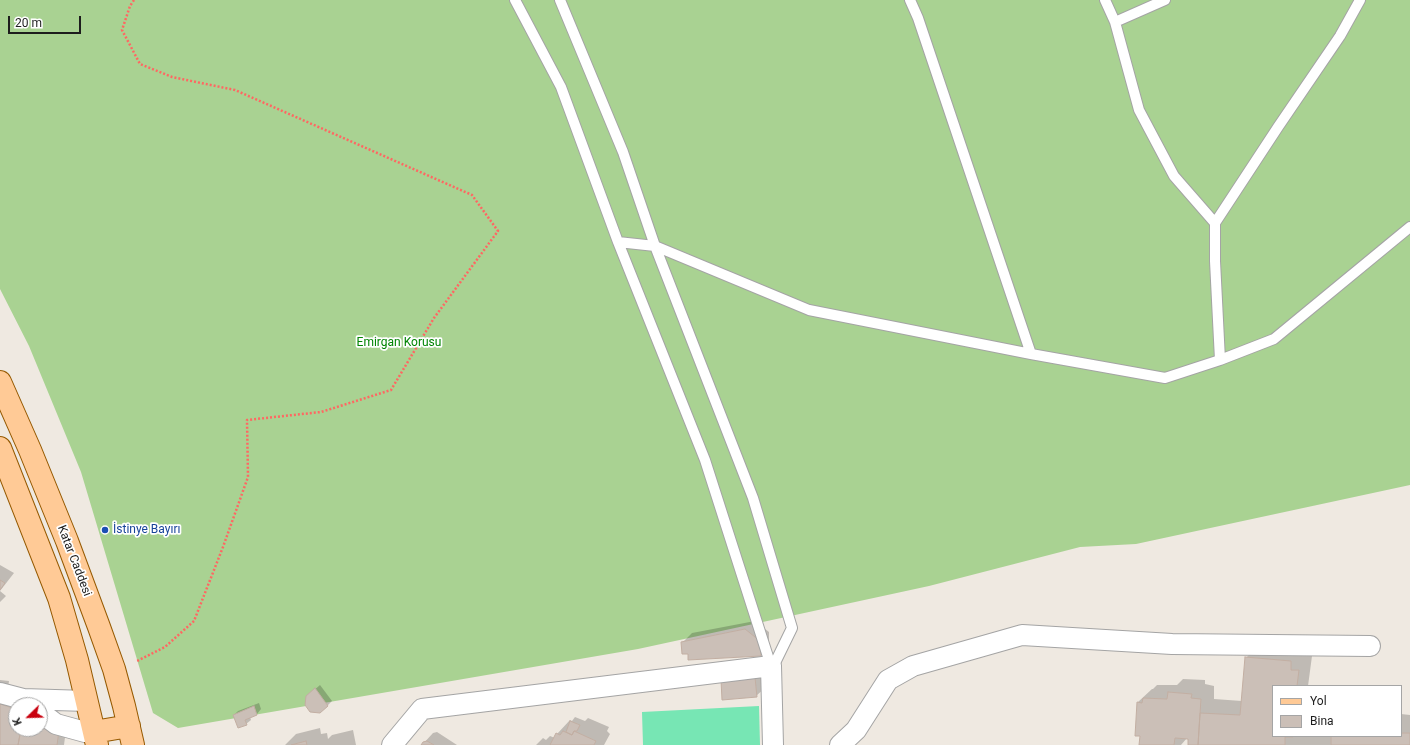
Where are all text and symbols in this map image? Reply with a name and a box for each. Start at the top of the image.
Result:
scale bar [10,8,83,34]
text: 20 m [15,16,42,30]
park label: Emirgan Korusu [357,336,441,350]
street label: Katar Caddesi [54,523,94,599]
place label: İstinye Bayırı [113,523,180,537]
marker: İstinye Bayırı [100,525,110,535]
legend [1272,685,1402,737]
text: Yol [1310,694,1327,708]
north arrow [8,697,48,737]
text: Bina [1310,714,1334,728]
text: K [10,716,25,727]

